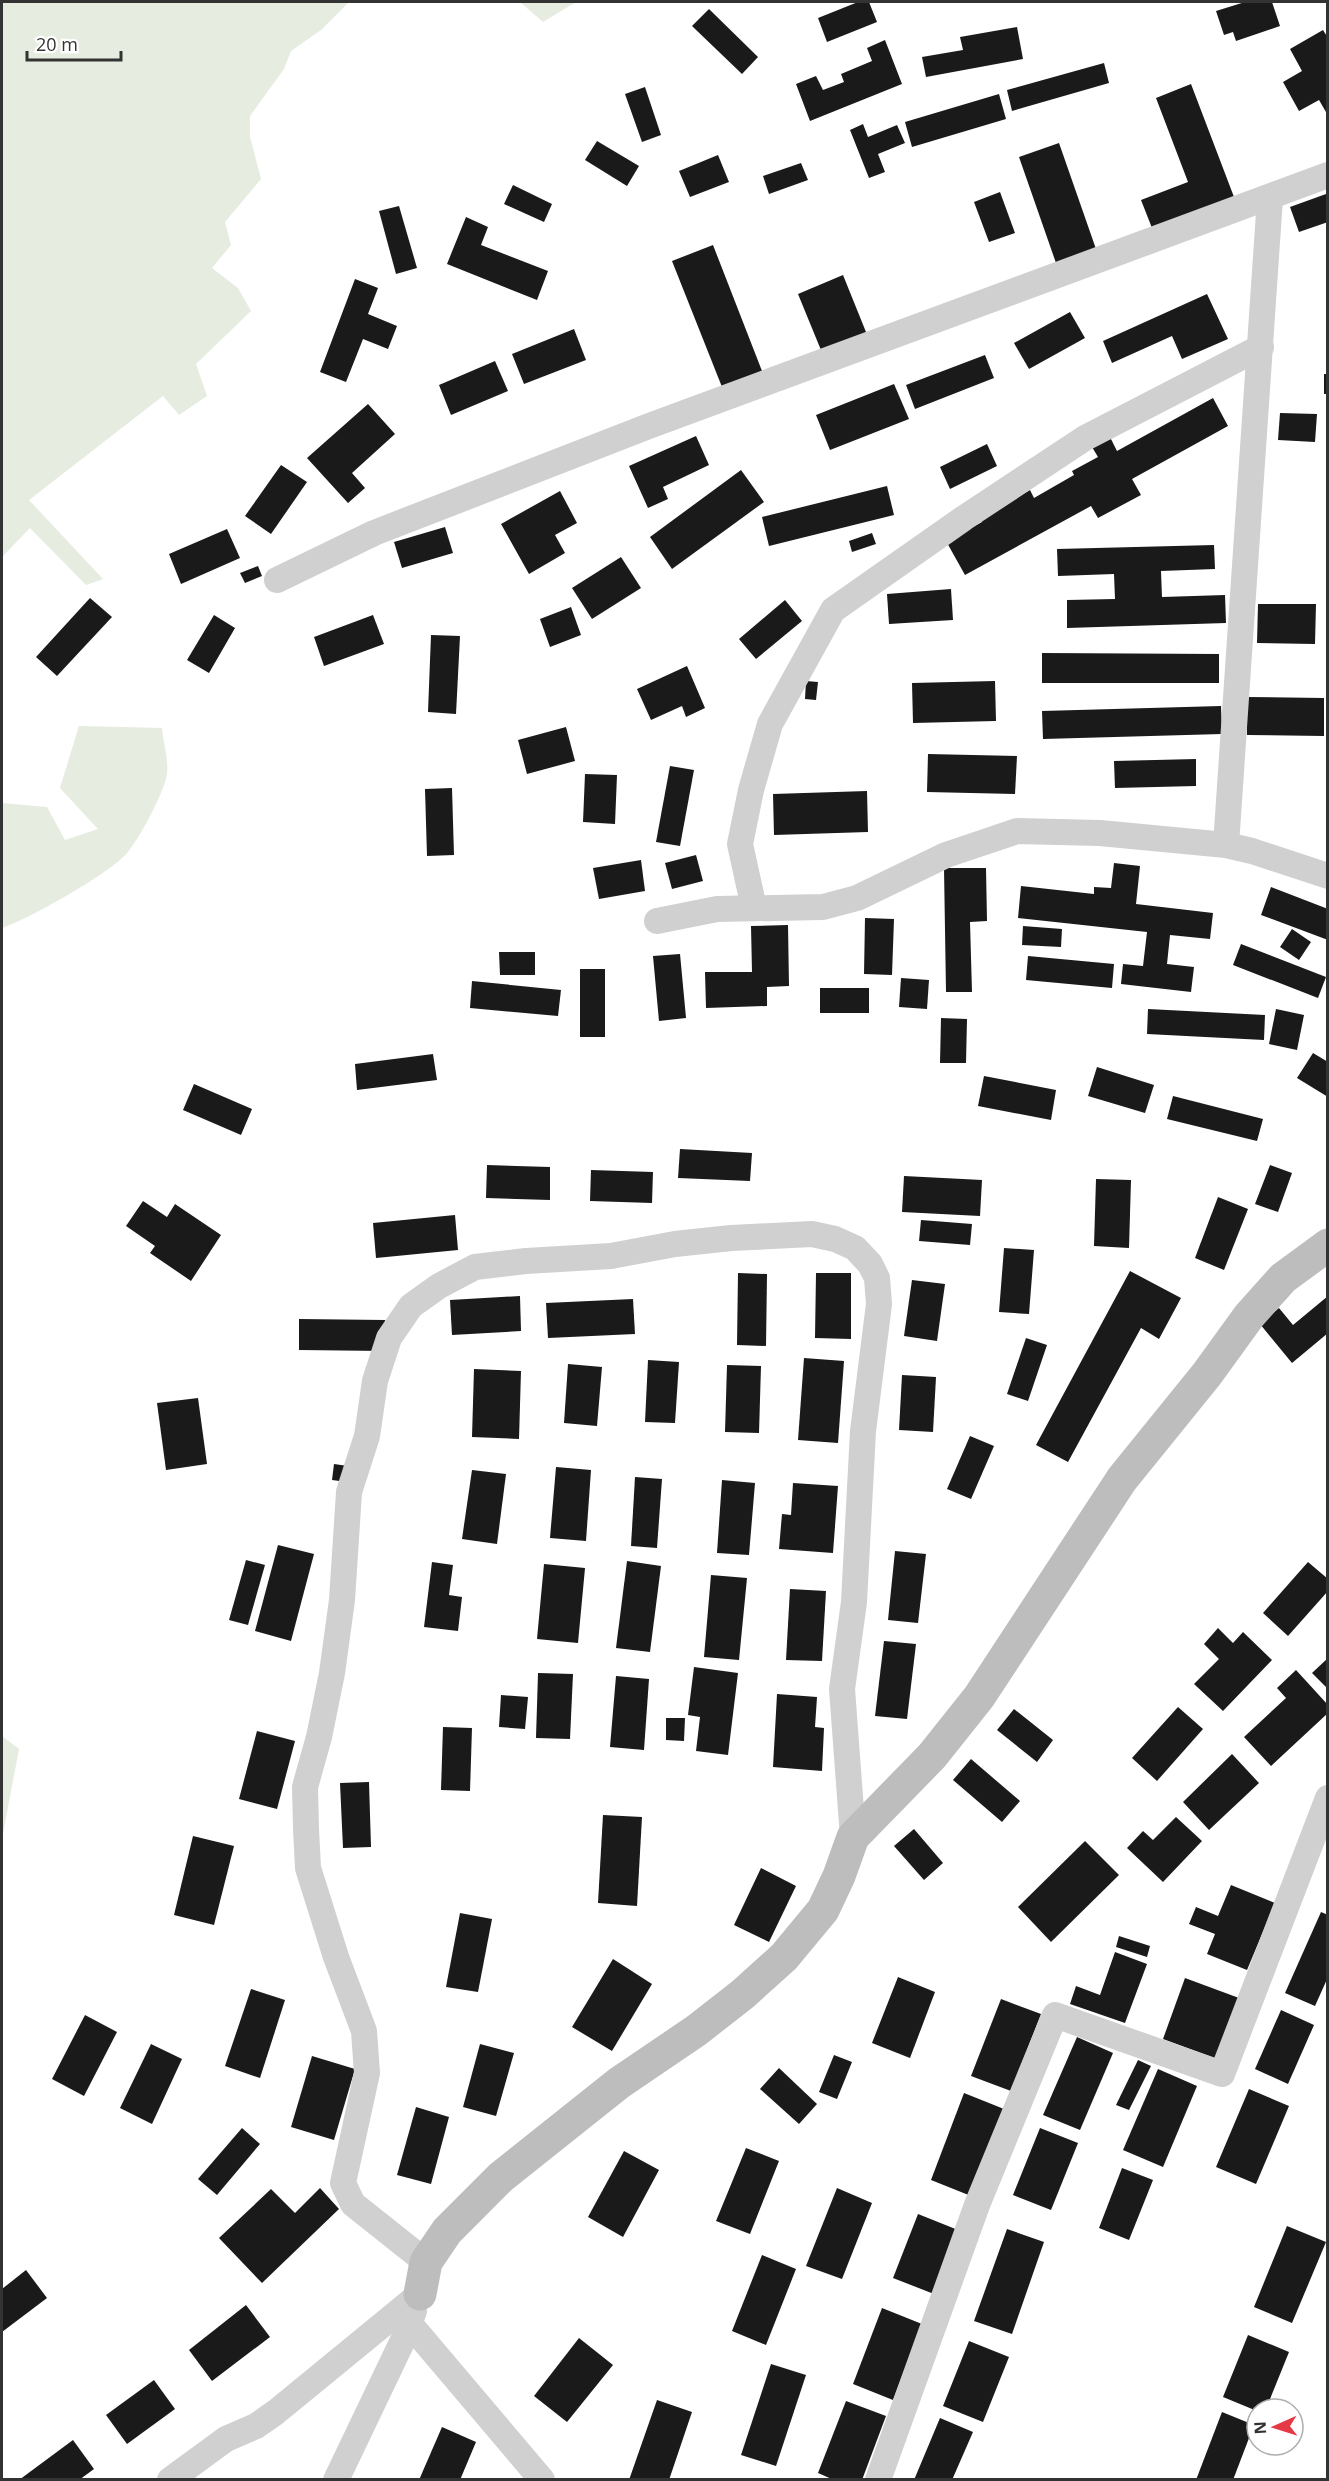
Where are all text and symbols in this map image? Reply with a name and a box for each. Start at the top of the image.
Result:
scale bar [27,24,122,62]
text: 20 m [36,32,78,56]
north arrow [1245,2397,1305,2457]
text: N [1249,2421,1271,2435]

